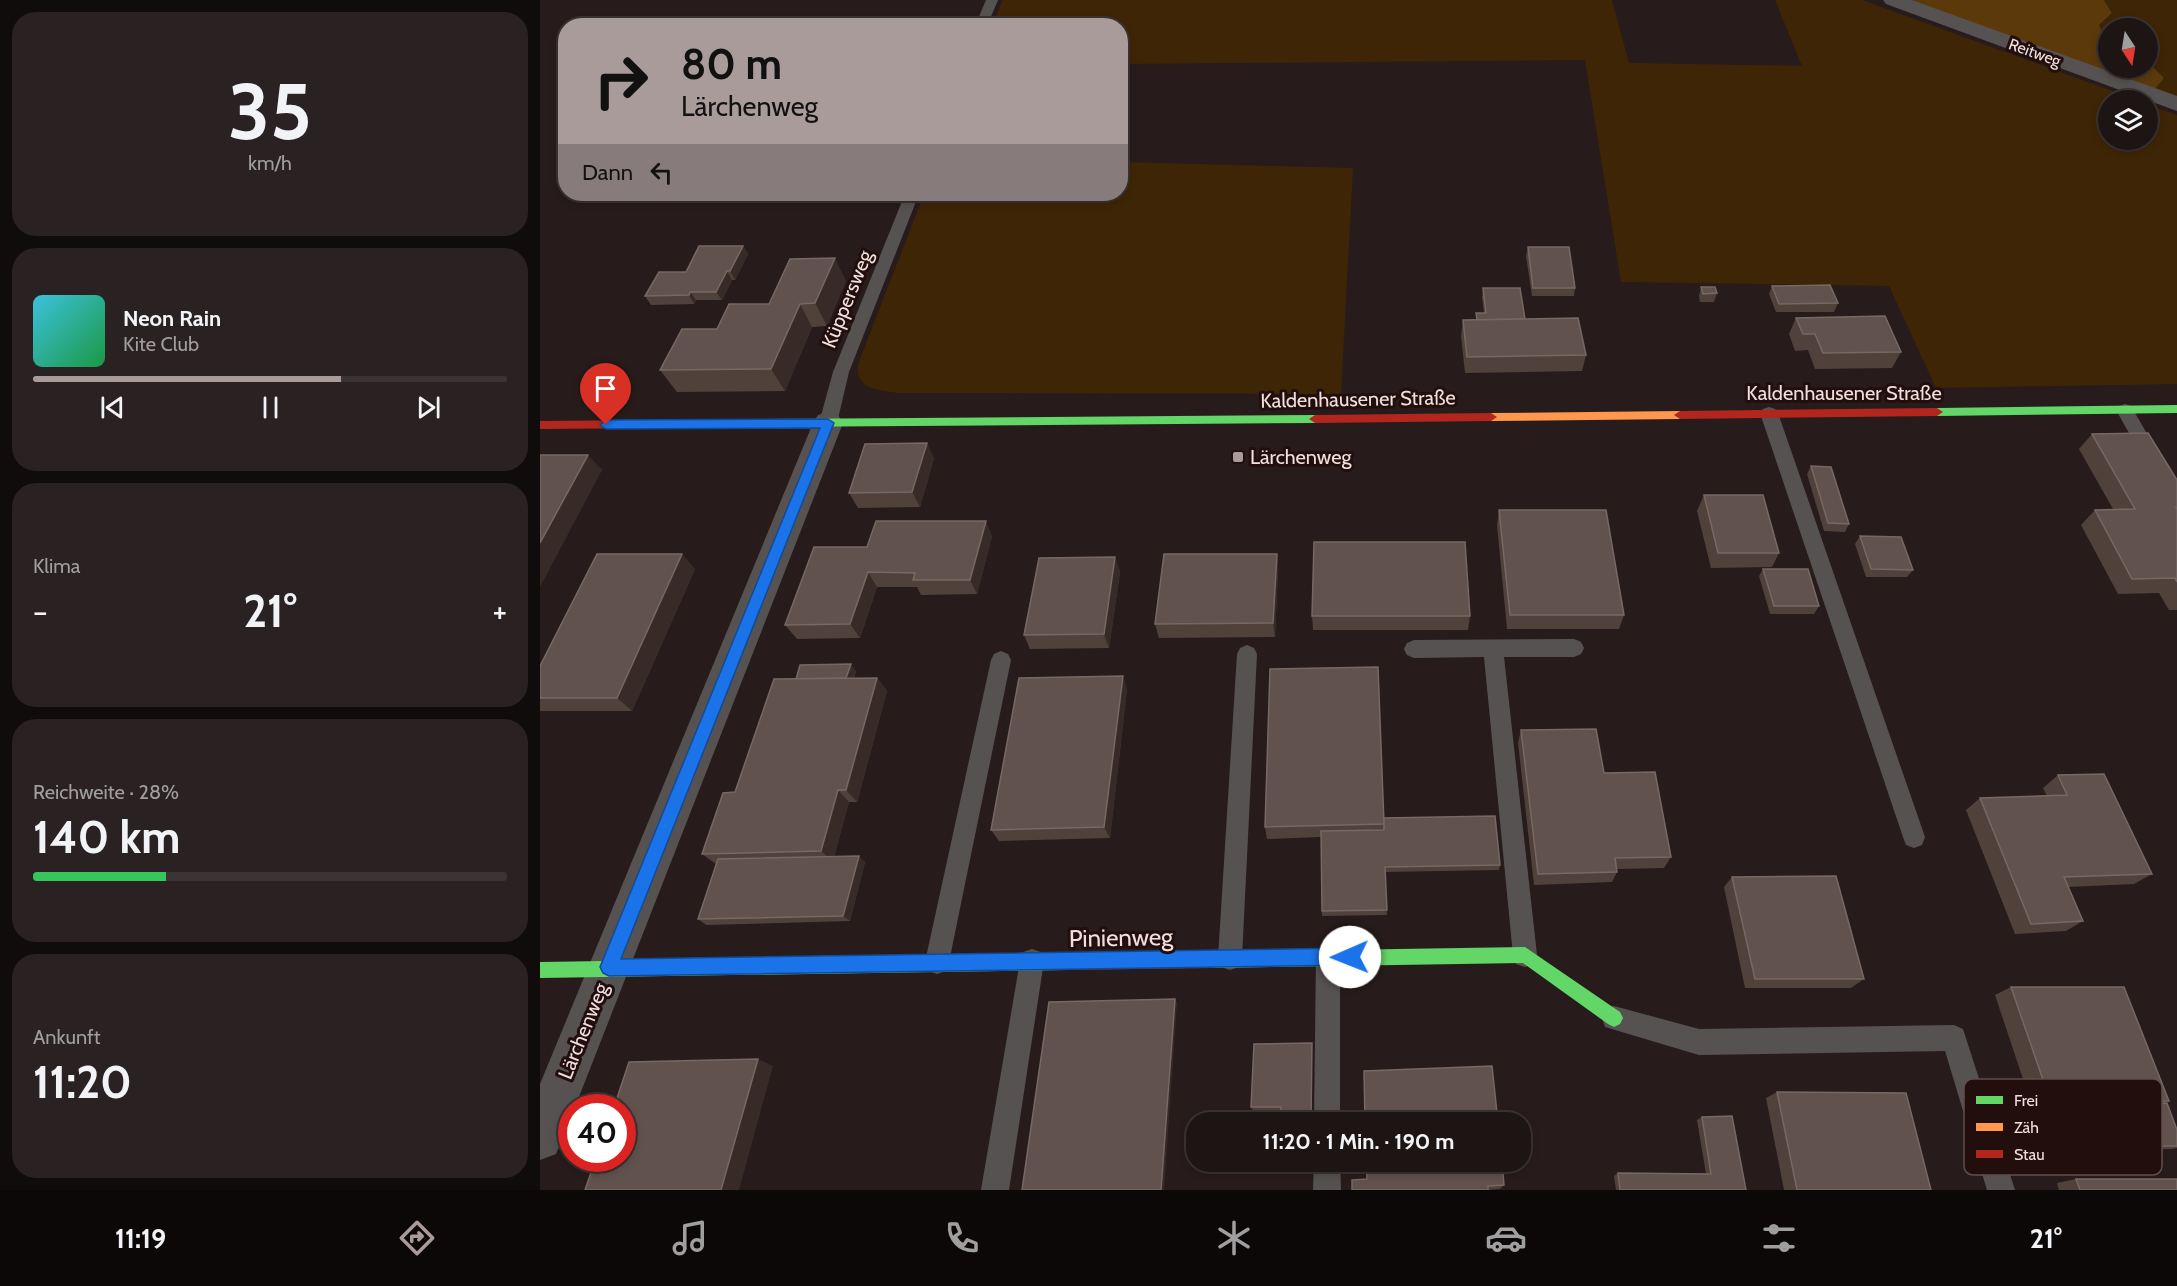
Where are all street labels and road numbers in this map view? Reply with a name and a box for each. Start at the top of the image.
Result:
street label: Reitweg [2006,34,2064,71]
street label: Küppersweg [817,246,878,351]
street label: Kaldenhausener Straße [1746,381,1942,405]
street label: Kaldenhausener Straße [1260,385,1456,413]
street label: Pinienweg [1069,922,1174,953]
street label: Lärchenweg [553,979,614,1083]

